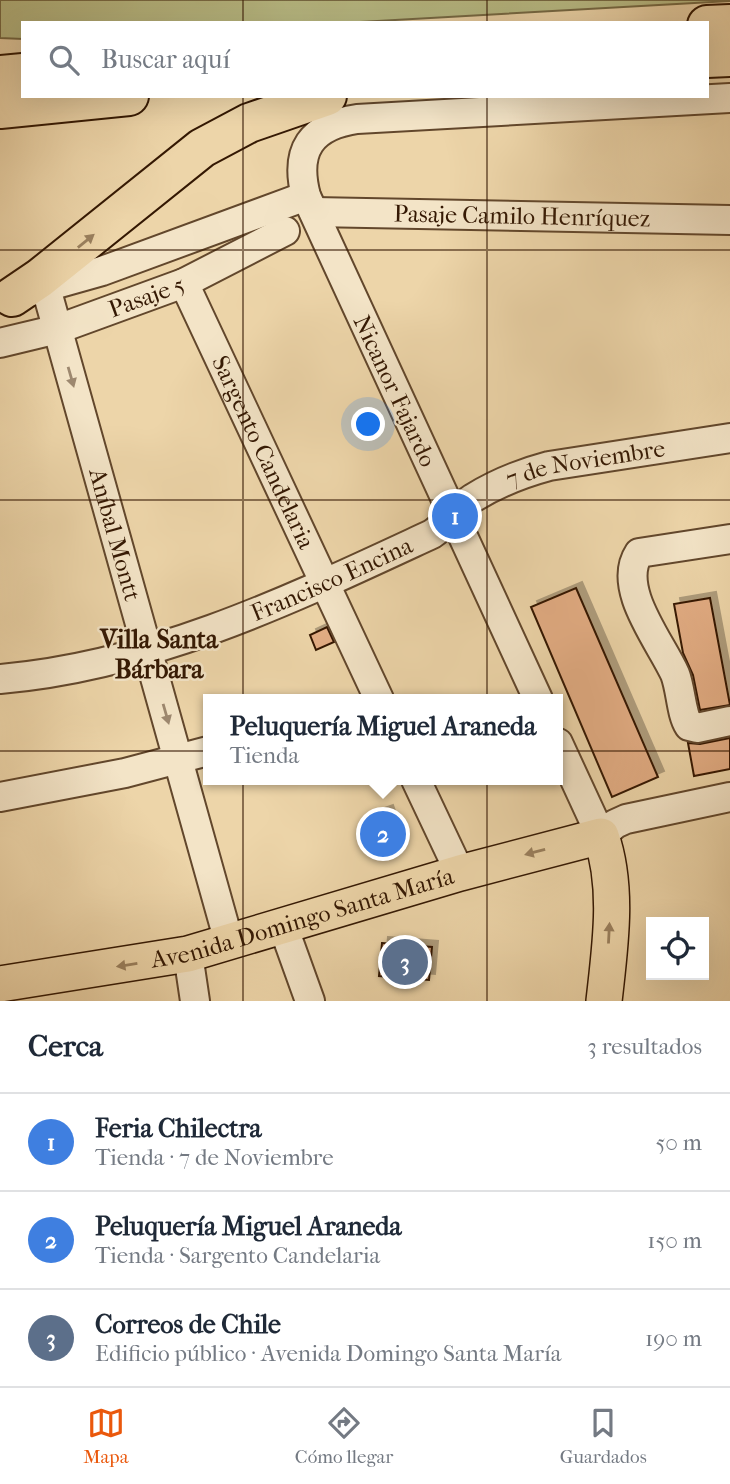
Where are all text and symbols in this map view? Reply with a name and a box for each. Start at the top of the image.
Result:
search box [21,21,709,98]
icon: search [45,41,83,79]
text: Buscar aquí [101,44,230,75]
street label: Pasaje Camilo Henríquez [393,200,651,232]
one-way arrow [77,234,94,249]
street label: Pasaje 5 [105,270,188,323]
street label: Nicanor Fajardo [348,311,442,471]
street label: Sargento Candelaria [206,351,321,554]
one-way arrow [66,366,77,388]
your location [351,407,385,441]
street label: 7 de Noviembre [502,434,667,493]
street label: Aníbal Montt [83,464,147,604]
pin: 1 [432,490,478,542]
street label: Francisco Encina [247,531,418,627]
district label: Villa Santa Bárbara [99,624,219,685]
popup [203,694,563,785]
one-way arrow [161,704,171,725]
text: Peluquería Miguel Araneda [230,711,536,742]
text: Tienda [230,742,299,769]
pin: 2 [360,808,406,860]
one-way arrow [524,847,546,858]
street label: Avenida Domingo Santa María [148,861,458,974]
map controls [646,917,709,980]
button: locate [646,917,709,980]
one-way arrow [604,922,615,944]
pin: 3 [382,936,428,988]
one-way arrow [116,959,138,970]
text: Cerca [28,1029,103,1064]
text: 3 resultados [587,1033,702,1060]
text: Feria Chilectra [95,1113,262,1144]
text: 1 [47,1129,55,1156]
text: 50 m [655,1129,702,1156]
text: Tienda · 7 de Noviembre [95,1144,334,1171]
text: Peluquería Miguel Araneda [95,1211,402,1242]
text: 2 [45,1227,57,1254]
text: 150 m [647,1227,702,1254]
text: Tienda · Sargento Candelaria [95,1242,380,1269]
text: Correos de Chile [95,1309,281,1340]
text: 3 [46,1325,56,1352]
text: 190 m [645,1325,702,1352]
text: Edificio público · Avenida Domingo Santa María [95,1340,561,1367]
tab: Mapa [83,1404,128,1468]
tab: Cómo llegar [295,1404,393,1468]
tab: Guardados [560,1404,647,1468]

